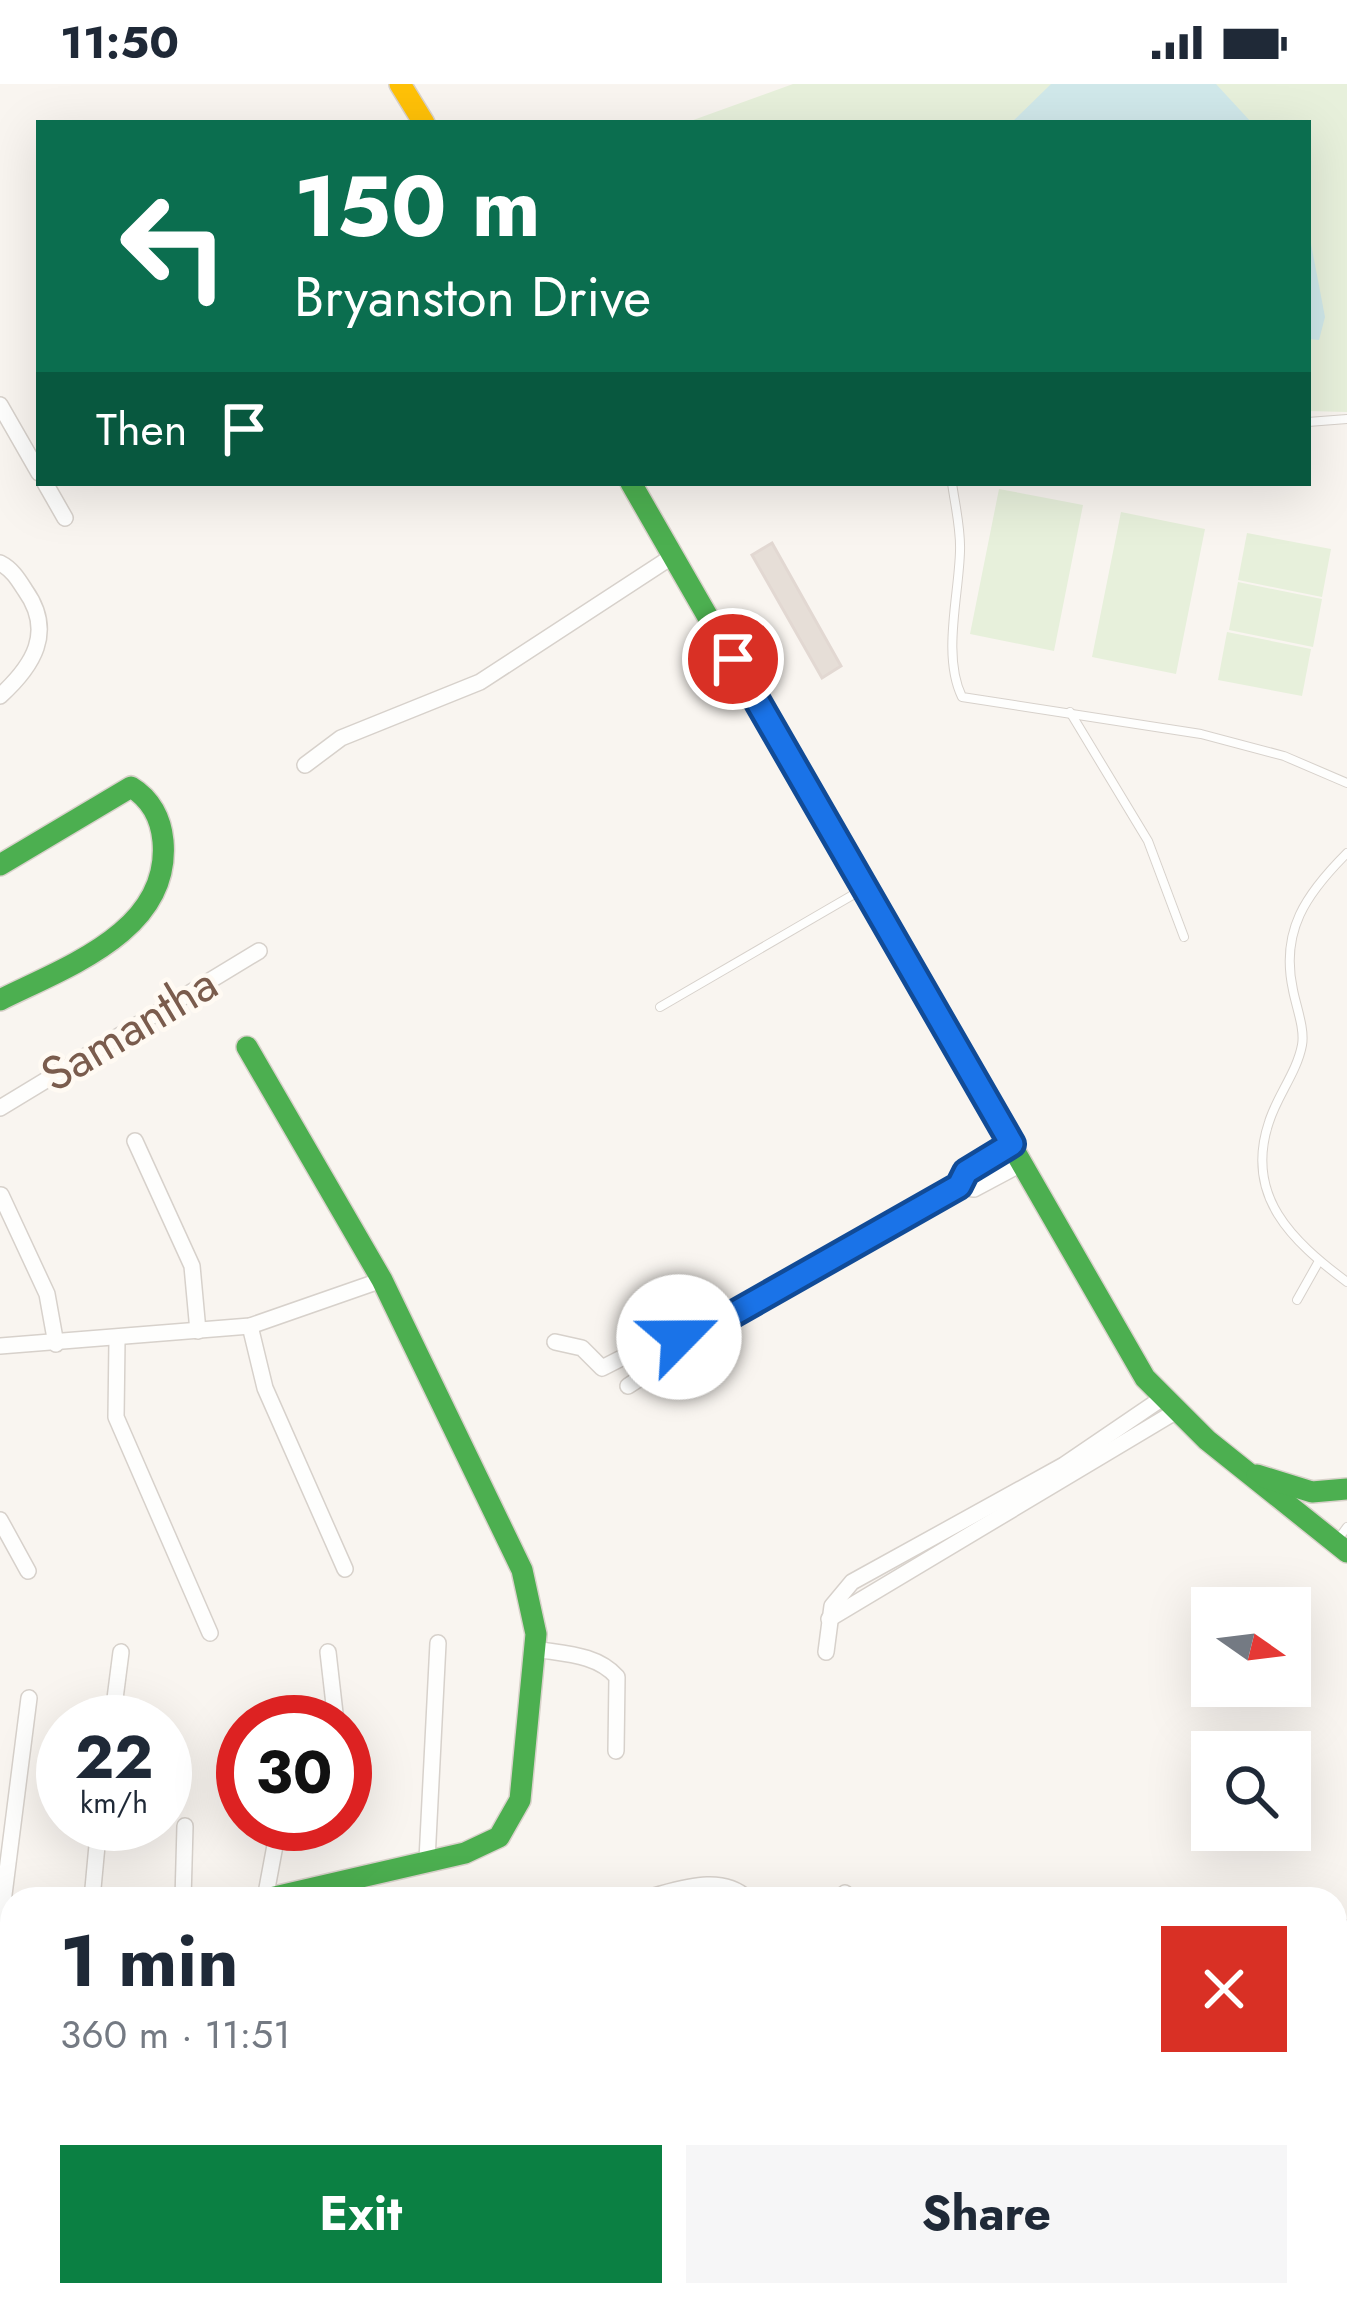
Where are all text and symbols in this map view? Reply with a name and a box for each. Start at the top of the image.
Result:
text: 11:50 [60,10,179,75]
text: 150 m [294,146,541,268]
icon: left [96,168,252,324]
text: Bryanston Drive [294,258,651,336]
icon: arrive [211,396,277,462]
text: Then [96,397,187,462]
pin [682,608,784,710]
icon: arrive [700,626,766,692]
street label: Samantha [28,949,230,1109]
position arrow [616,1274,742,1400]
north arrow [1191,1587,1311,1707]
map controls [1191,1587,1311,1851]
speed limit sign: 30 [216,1695,372,1851]
text: 22 [75,1714,153,1801]
button: search [1191,1731,1311,1851]
text: km/h [80,1781,148,1824]
text: 1 min [60,1909,239,2013]
button: close [1161,1926,1287,2052]
text: 360 m · 11:51 [60,2006,291,2063]
button: Exit [60,2145,662,2283]
button: Share [686,2145,1287,2283]

